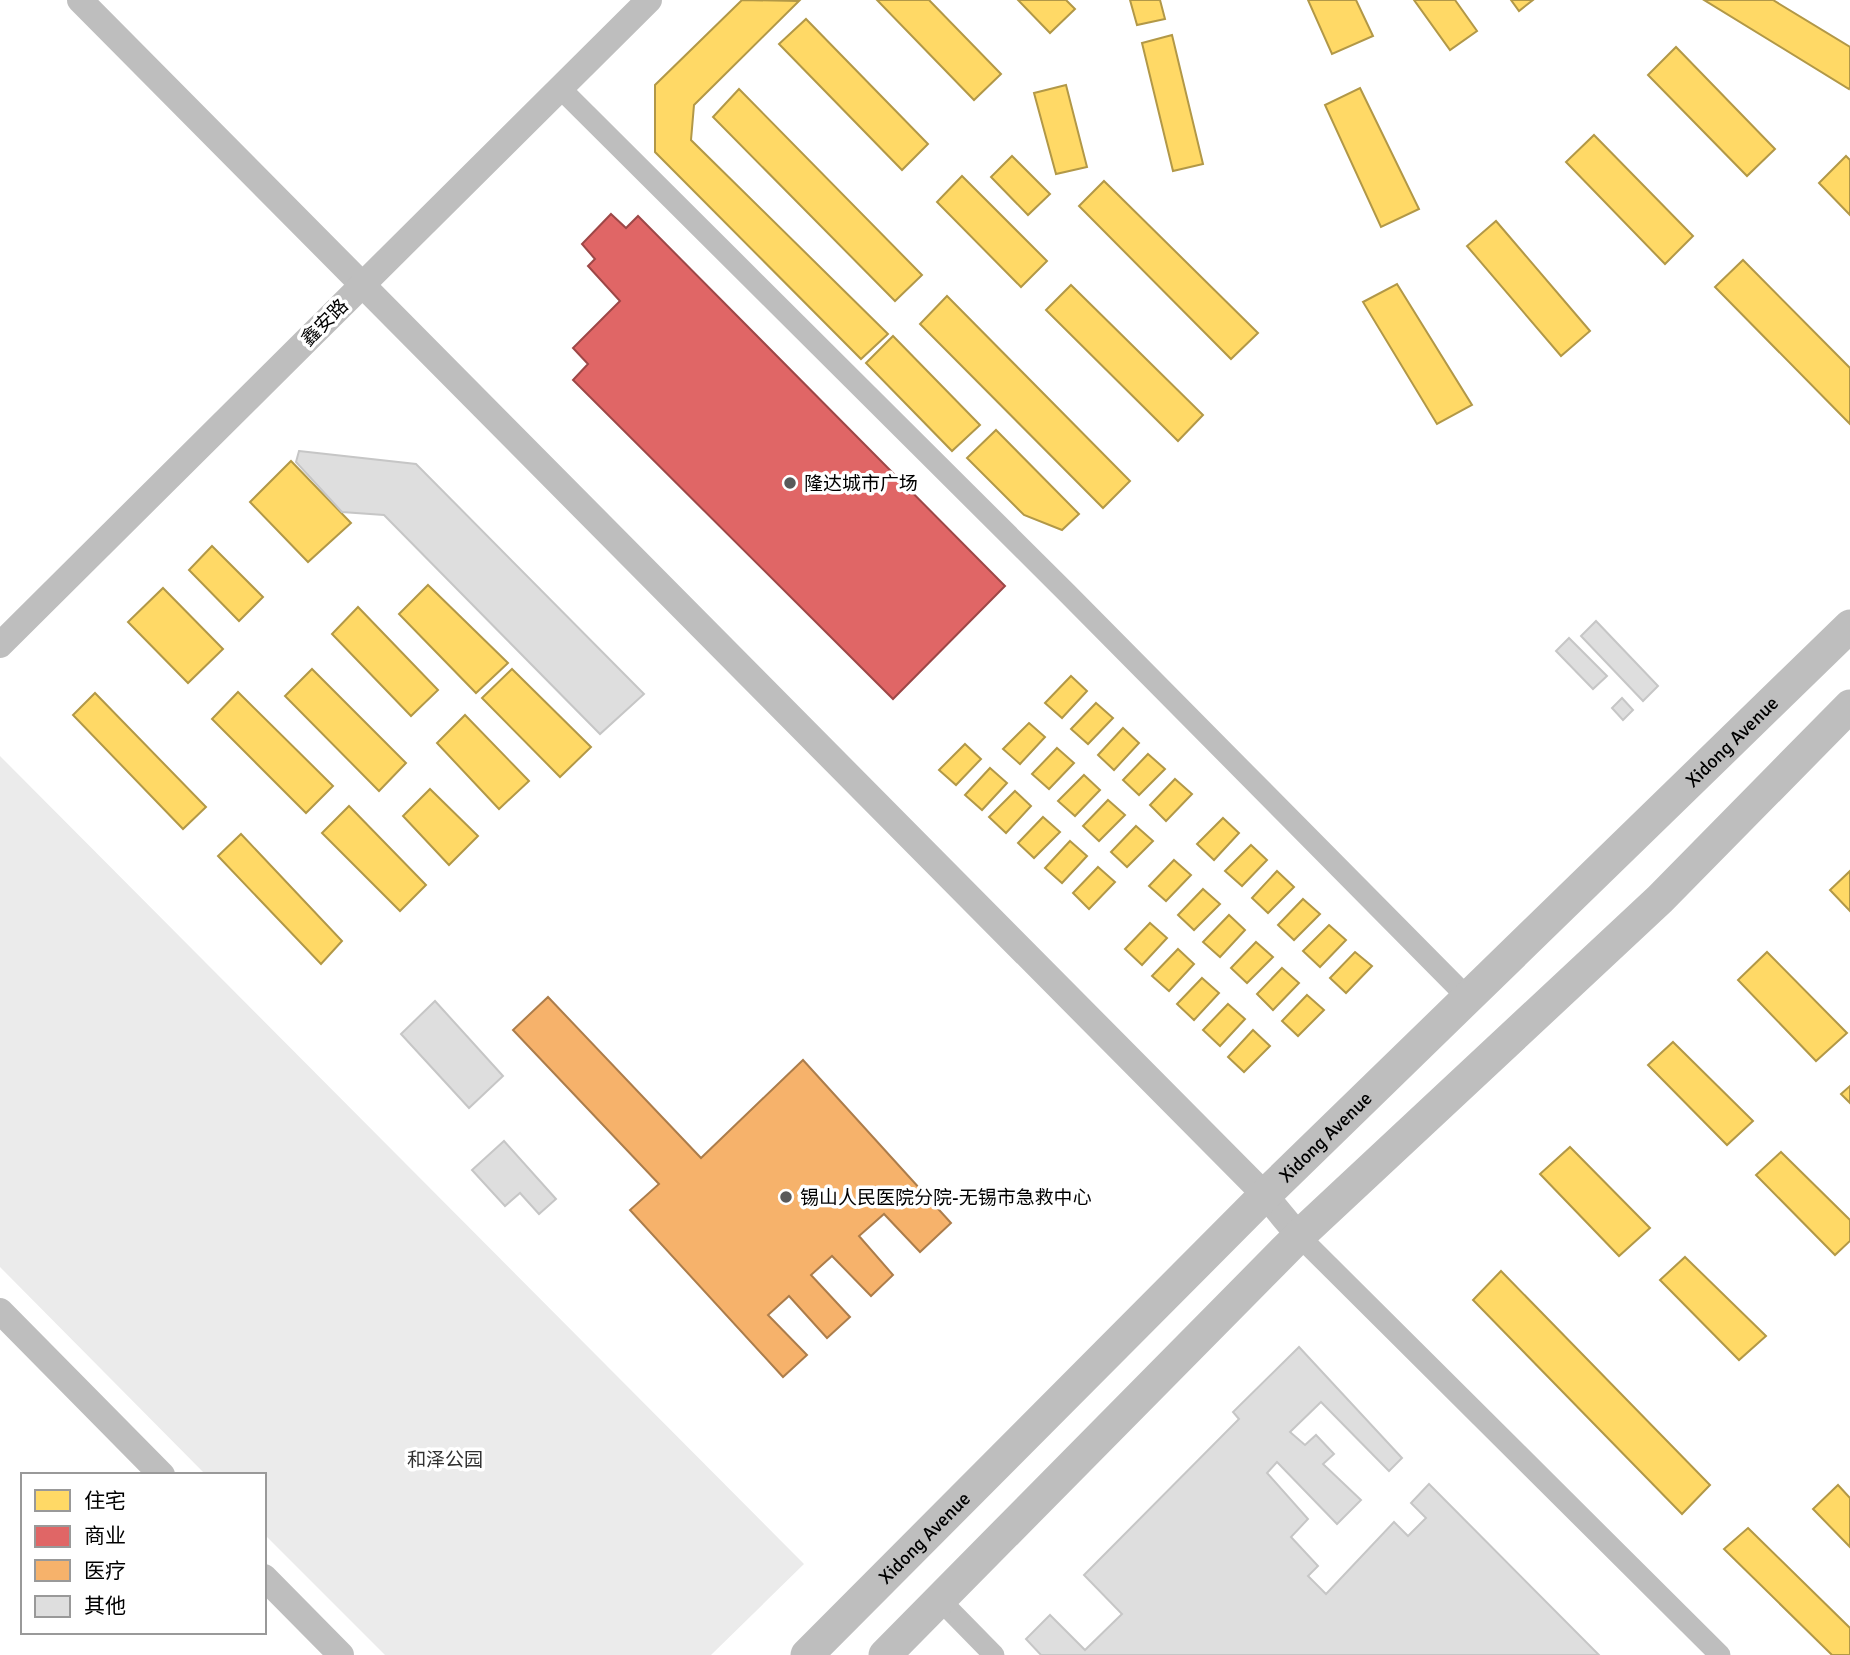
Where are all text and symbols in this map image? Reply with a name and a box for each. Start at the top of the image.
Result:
street label: 鑫安路 [296,294,353,351]
place label: 隆达城市广场 [804,472,918,496]
marker: 隆达城市广场 [782,475,798,491]
street label: Xidong Avenue [1681,691,1784,792]
street label: Xidong Avenue [1274,1087,1377,1188]
place label: 锡山人民医院分院-无锡市急救中心 [800,1186,1092,1210]
marker: 锡山人民医院分院-无锡市急救中心 [778,1189,794,1205]
park label: 和泽公园 [407,1448,483,1472]
legend [21,1473,266,1634]
street label: Xidong Avenue [874,1487,976,1589]
text: 住宅 [84,1488,126,1514]
text: 商业 [84,1523,126,1549]
text: 医疗 [84,1558,126,1584]
text: 其他 [84,1593,126,1619]

